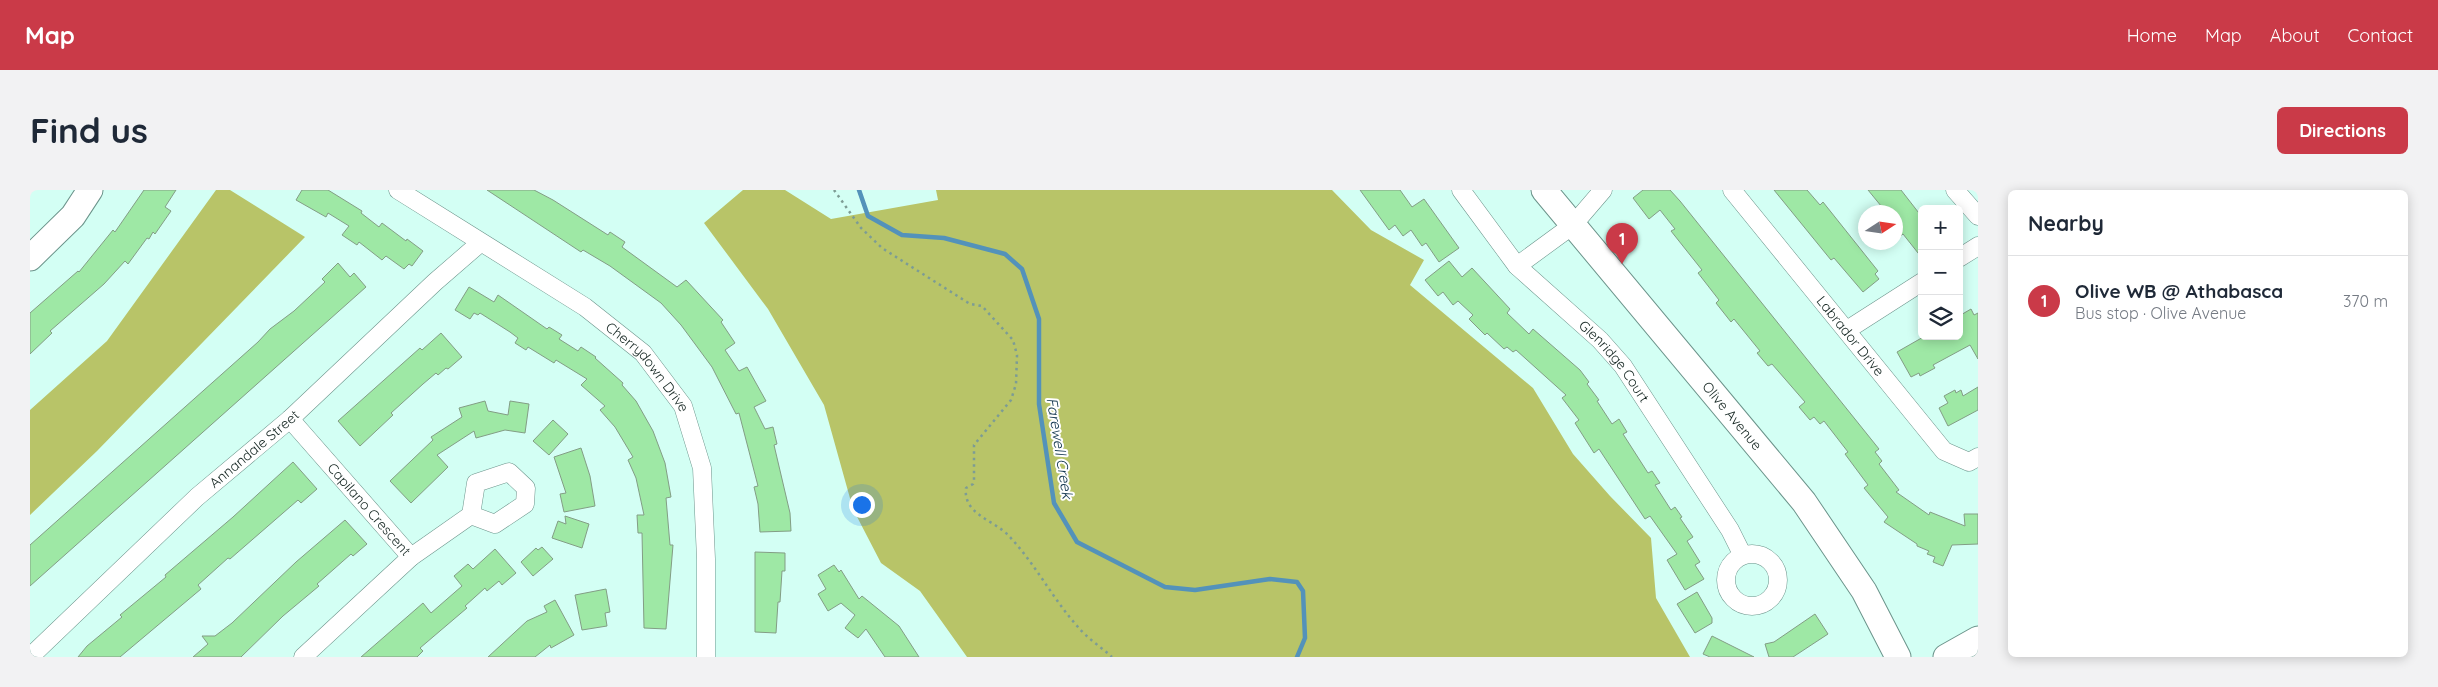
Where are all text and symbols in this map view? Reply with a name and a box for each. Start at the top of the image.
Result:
text: Map [25,20,75,50]
text: Home [2127,24,2177,47]
text: Map [2205,24,2242,47]
text: About [2270,24,2320,47]
text: Contact [2348,24,2413,47]
button: Directions [2277,107,2408,154]
text: Find us [30,108,148,152]
north arrow [1858,205,1903,250]
map controls [1918,205,1963,340]
button: + [1918,205,1963,250]
text: Nearby [2028,210,2104,236]
pin: 1 [1606,223,1638,264]
button: − [1918,250,1963,295]
text: Olive WB @ Athabasca [2075,279,2283,303]
text: 1 [2041,291,2047,311]
text: 370 m [2343,291,2388,311]
street label: Labrador Drive [1813,292,1888,380]
button: layers [1918,295,1963,340]
text: Bus stop · Olive Avenue [2075,303,2246,323]
street label: Glenridge Court [1575,316,1653,406]
street label: Cherrydown Drive [602,318,693,414]
street label: Olive Avenue [1698,378,1766,454]
water label: Farewell Creek [1043,396,1078,502]
street label: Annandale Street [206,406,303,492]
street label: Capilano Crescent [323,459,415,560]
your location [849,492,875,518]

